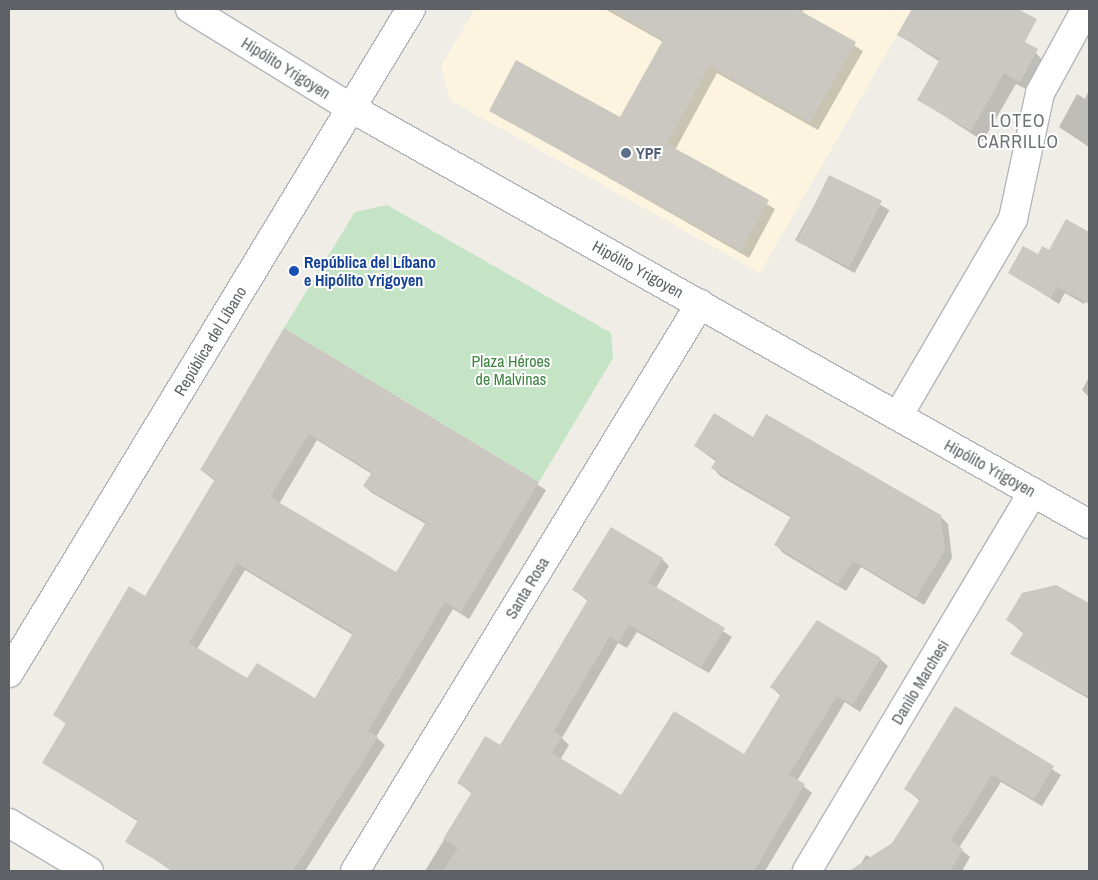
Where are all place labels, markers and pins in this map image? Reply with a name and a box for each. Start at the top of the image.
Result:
place label: YPF [636,143,662,163]
marker: YPF [620,147,632,159]
place label: República del Líbano e Hipólito Yrigoyen [304,252,436,290]
marker: República del Líbano e Hipólito Yrigoyen [288,265,300,277]

